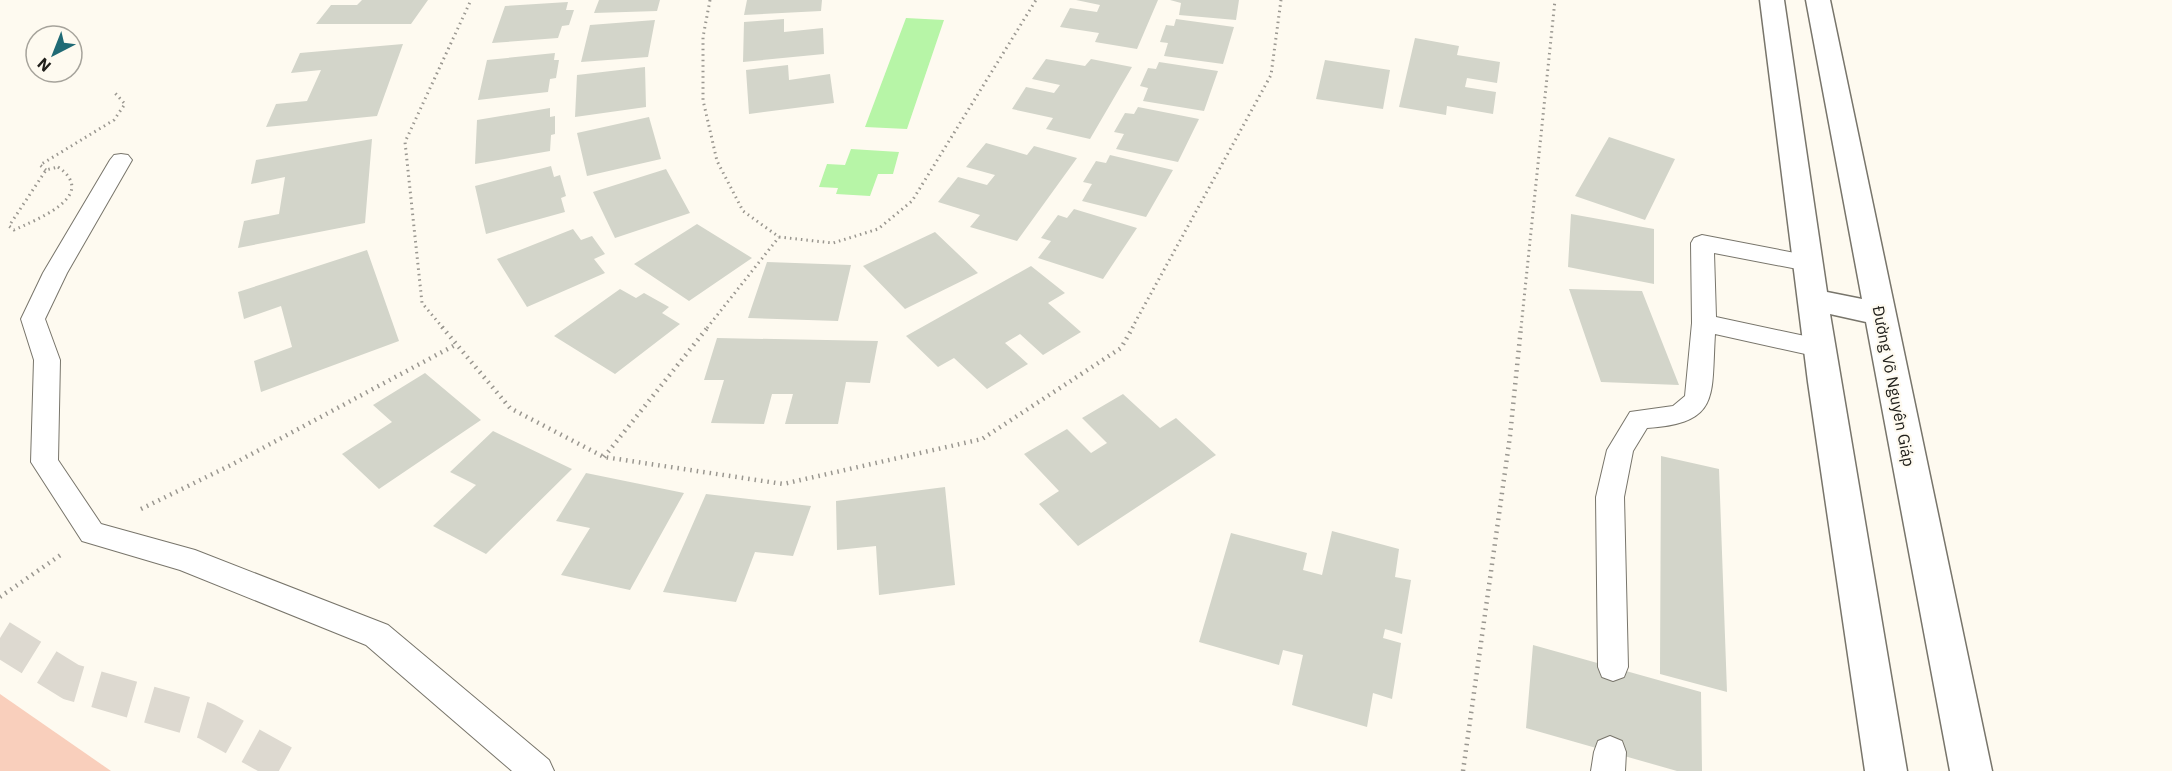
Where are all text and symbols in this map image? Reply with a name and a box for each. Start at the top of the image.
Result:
north arrow [24,24,84,84]
text: N [33,54,55,76]
street label: Đường Võ Nguyên Giáp [1869,304,1919,468]

